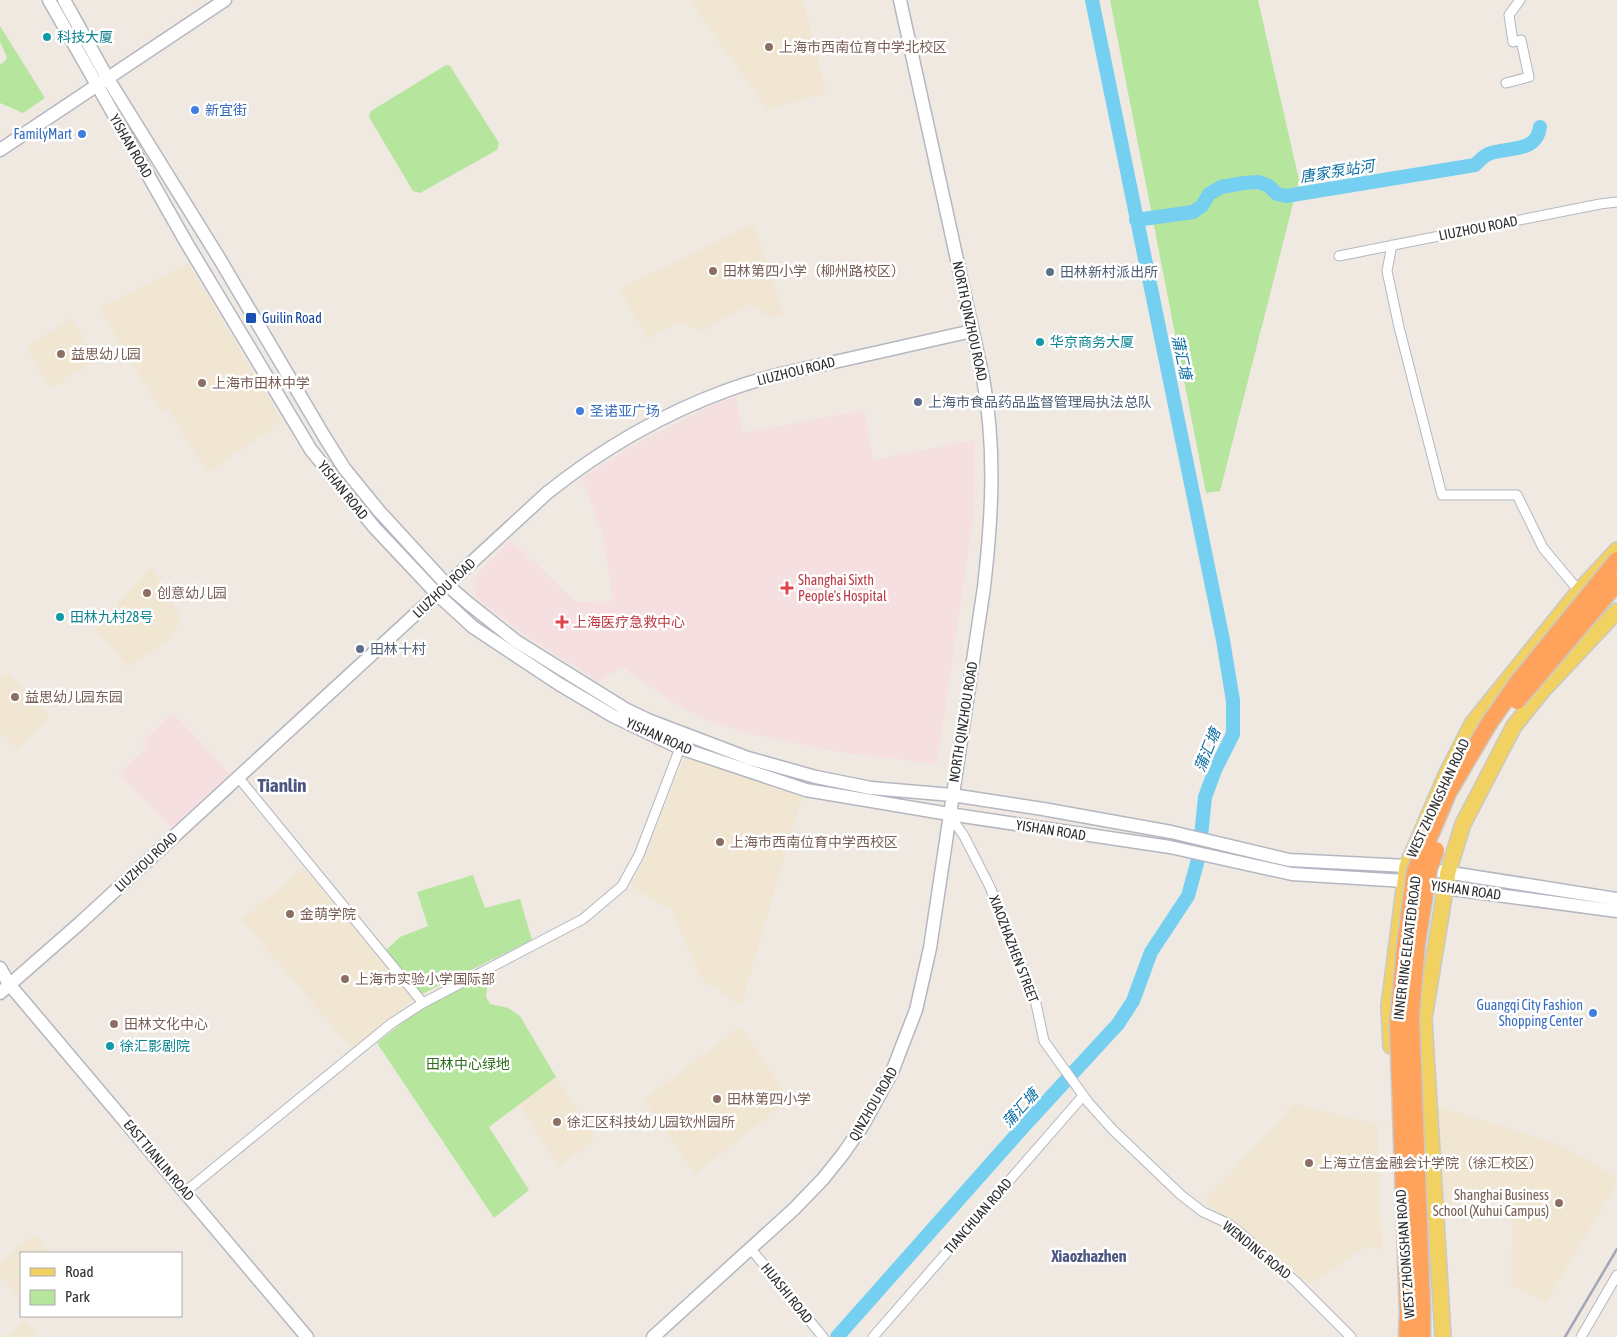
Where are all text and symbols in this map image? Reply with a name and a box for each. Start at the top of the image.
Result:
place label: 科技大厦 [57,29,113,45]
marker: 科技大厦 [41,31,53,43]
place label: 上海市西南位育中学北校区 [779,39,947,55]
marker: 上海市西南位育中学北校区 [763,41,775,53]
place label: 新宜街 [205,102,247,118]
marker: 新宜街 [189,104,201,116]
street label: YISHAN ROAD [106,111,156,181]
place label: FamilyMart [14,126,72,142]
marker: FamilyMart [76,128,88,140]
water label: 唐家泵站河 [1299,156,1378,185]
street label: LIUZHOU ROAD [1437,213,1519,243]
street label: NORTH QINZHOU ROAD [949,260,991,383]
place label: 田林第四小学（柳州路校区） [723,263,905,279]
place label: 田林新村派出所 [1060,264,1158,280]
marker: 田林第四小学（柳州路校区） [707,265,719,277]
marker: 田林新村派出所 [1044,266,1056,278]
place label: Guilin Road [262,310,322,326]
marker: Guilin Road [244,311,258,325]
water label: 蒲汇塘 [1169,333,1196,384]
place label: 华京商务大厦 [1050,334,1134,350]
marker: 华京商务大厦 [1034,336,1046,348]
place label: 益思幼儿园 [71,346,141,362]
marker: 益思幼儿园 [55,348,67,360]
street label: LIUZHOU ROAD [755,354,837,388]
place label: 上海市田林中学 [212,375,310,391]
marker: 上海市田林中学 [196,377,208,389]
place label: 上海市食品药品监督管理局执法总队 [928,394,1152,410]
marker: 上海市食品药品监督管理局执法总队 [912,396,924,408]
place label: 圣诺亚广场 [590,403,660,419]
marker: 圣诺亚广场 [574,405,586,417]
street label: YISHAN ROAD [315,458,372,523]
street label: LIUZHOU ROAD [409,555,479,621]
place label: Shanghai Sixth People's Hospital [798,572,887,604]
marker: Shanghai Sixth People's Hospital [780,581,794,595]
place label: 创意幼儿园 [157,585,227,601]
marker: 创意幼儿园 [141,587,153,599]
place label: 田林九村28号 [70,609,153,625]
marker: 田林九村28号 [54,611,66,623]
place label: 上海医疗急救中心 [573,614,685,630]
marker: 上海医疗急救中心 [555,615,569,629]
place label: 田林十村 [370,641,426,657]
marker: 田林十村 [354,643,366,655]
street label: NORTH QINZHOU ROAD [946,660,980,784]
place label: 益思幼儿园东园 [25,689,123,705]
marker: 益思幼儿园东园 [9,691,21,703]
street label: YISHAN ROAD [624,714,695,758]
water label: 蒲汇塘 [1191,723,1224,774]
street label: WEST ZHONGSHAN ROAD [1403,736,1473,860]
district label: Tianlin [257,774,307,796]
street label: YISHAN ROAD [1015,817,1087,843]
street label: LIUZHOU ROAD [111,829,181,895]
place label: 上海市西南位育中学西校区 [730,834,898,850]
marker: 上海市西南位育中学西校区 [714,836,726,848]
street label: INNER RING ELEVATED ROAD [1390,875,1424,1021]
street label: YISHAN ROAD [1430,877,1502,903]
street label: XIAOZHAZHEN STREET [986,893,1042,1005]
place label: 金萌学院 [300,906,356,922]
marker: 金萌学院 [284,908,296,920]
place label: 上海市实验小学国际部 [355,971,495,987]
marker: 上海市实验小学国际部 [339,973,351,985]
place label: Guangqi City Fashion Shopping Center [1477,997,1584,1029]
marker: Guangqi City Fashion Shopping Center [1587,1007,1599,1019]
place label: 田林文化中心 [124,1016,208,1032]
marker: 田林文化中心 [108,1018,120,1030]
place label: 徐汇影剧院 [120,1038,190,1054]
marker: 徐汇影剧院 [104,1040,116,1052]
park label: 田林中心绿地 [426,1056,510,1072]
street label: QINZHOU ROAD [845,1064,901,1144]
water label: 蒲汇塘 [999,1083,1043,1130]
place label: 田林第四小学 [727,1091,811,1107]
marker: 田林第四小学 [711,1093,723,1105]
place label: 徐汇区科技幼儿园钦州园所 [567,1114,735,1130]
street label: EAST TIANLIN ROAD [121,1116,198,1204]
marker: 徐汇区科技幼儿园钦州园所 [551,1116,563,1128]
place label: 上海立信金融会计学院（徐汇校区） [1319,1155,1543,1171]
marker: 上海立信金融会计学院（徐汇校区） [1303,1157,1315,1169]
street label: TIANCHUAN ROAD [941,1175,1015,1257]
place label: Shanghai Business School (Xuhui Campus) [1433,1187,1549,1219]
street label: WEST ZHONGSHAN ROAD [1393,1189,1417,1319]
marker: Shanghai Business School (Xuhui Campus) [1553,1197,1565,1209]
street label: WENDING ROAD [1220,1218,1294,1282]
district label: Xiaozhazhen [1050,1247,1127,1265]
legend [20,1252,182,1317]
street label: HUASHI ROAD [758,1260,816,1326]
text: Road [65,1263,94,1280]
text: Park [65,1288,90,1305]

